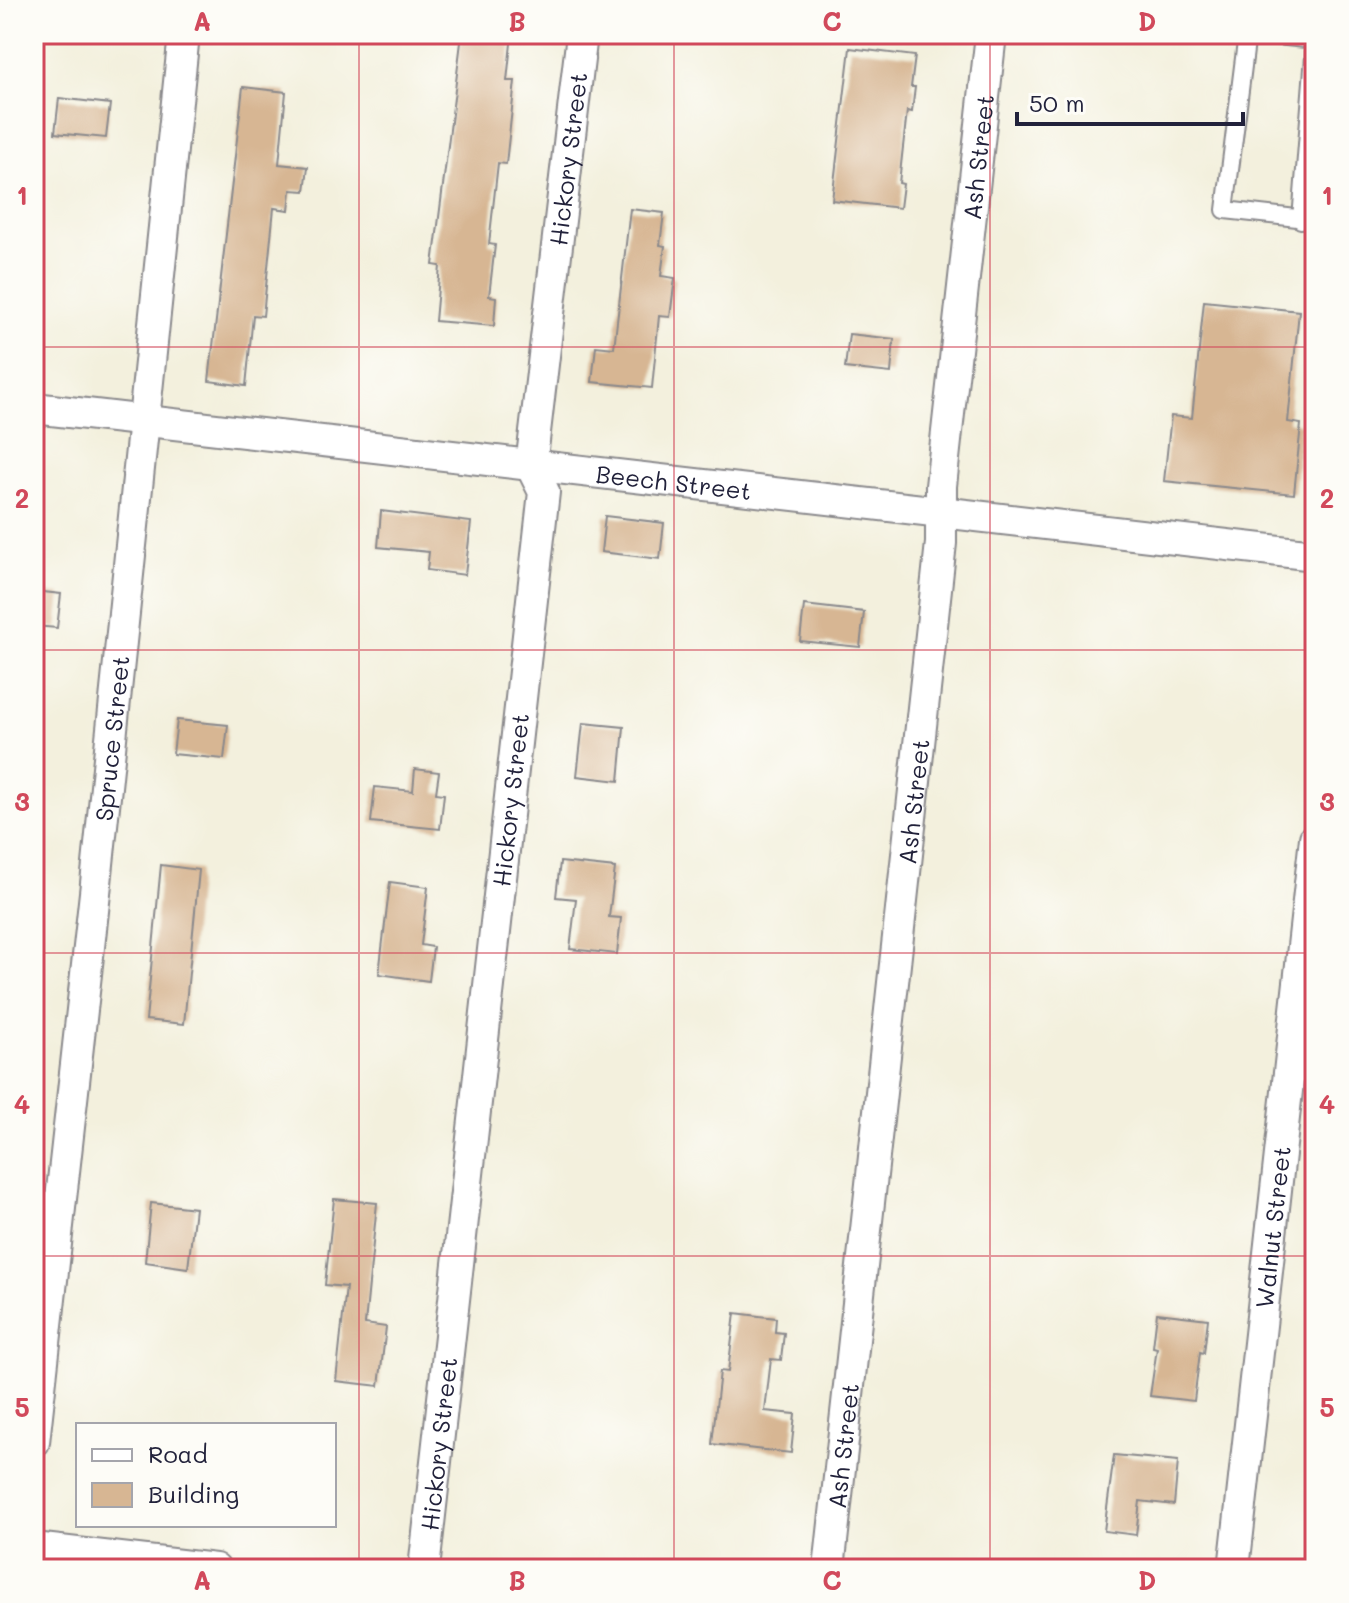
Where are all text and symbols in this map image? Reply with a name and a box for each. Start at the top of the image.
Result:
text: A [193,4,211,38]
text: B [508,4,526,38]
text: C [822,4,842,38]
text: D [1138,4,1156,38]
street label: Hickory Street [542,71,593,247]
scale bar [1017,76,1243,126]
text: 50 m [1029,87,1085,118]
street label: Ash Street [955,93,1000,221]
text: 1 [16,178,28,212]
text: 1 [1321,178,1333,212]
street label: Beech Street [594,457,753,506]
text: 2 [15,481,29,515]
text: 2 [1320,481,1334,515]
street label: Spruce Street [87,654,135,823]
street label: Hickory Street [485,711,535,888]
street label: Ash Street [891,737,935,866]
text: 3 [14,784,30,818]
text: 3 [1319,784,1335,818]
text: 4 [14,1087,30,1121]
text: 4 [1319,1087,1335,1121]
street label: Walnut Street [1247,1144,1296,1310]
street label: Hickory Street [413,1355,463,1532]
street label: Ash Street [820,1381,865,1510]
text: 5 [14,1390,30,1424]
text: 5 [1319,1390,1335,1424]
legend [76,1423,336,1527]
text: Road [148,1438,208,1469]
text: Building [148,1478,239,1509]
text: A [193,1563,211,1597]
text: B [508,1563,526,1597]
text: C [822,1563,842,1597]
text: D [1138,1563,1156,1597]

